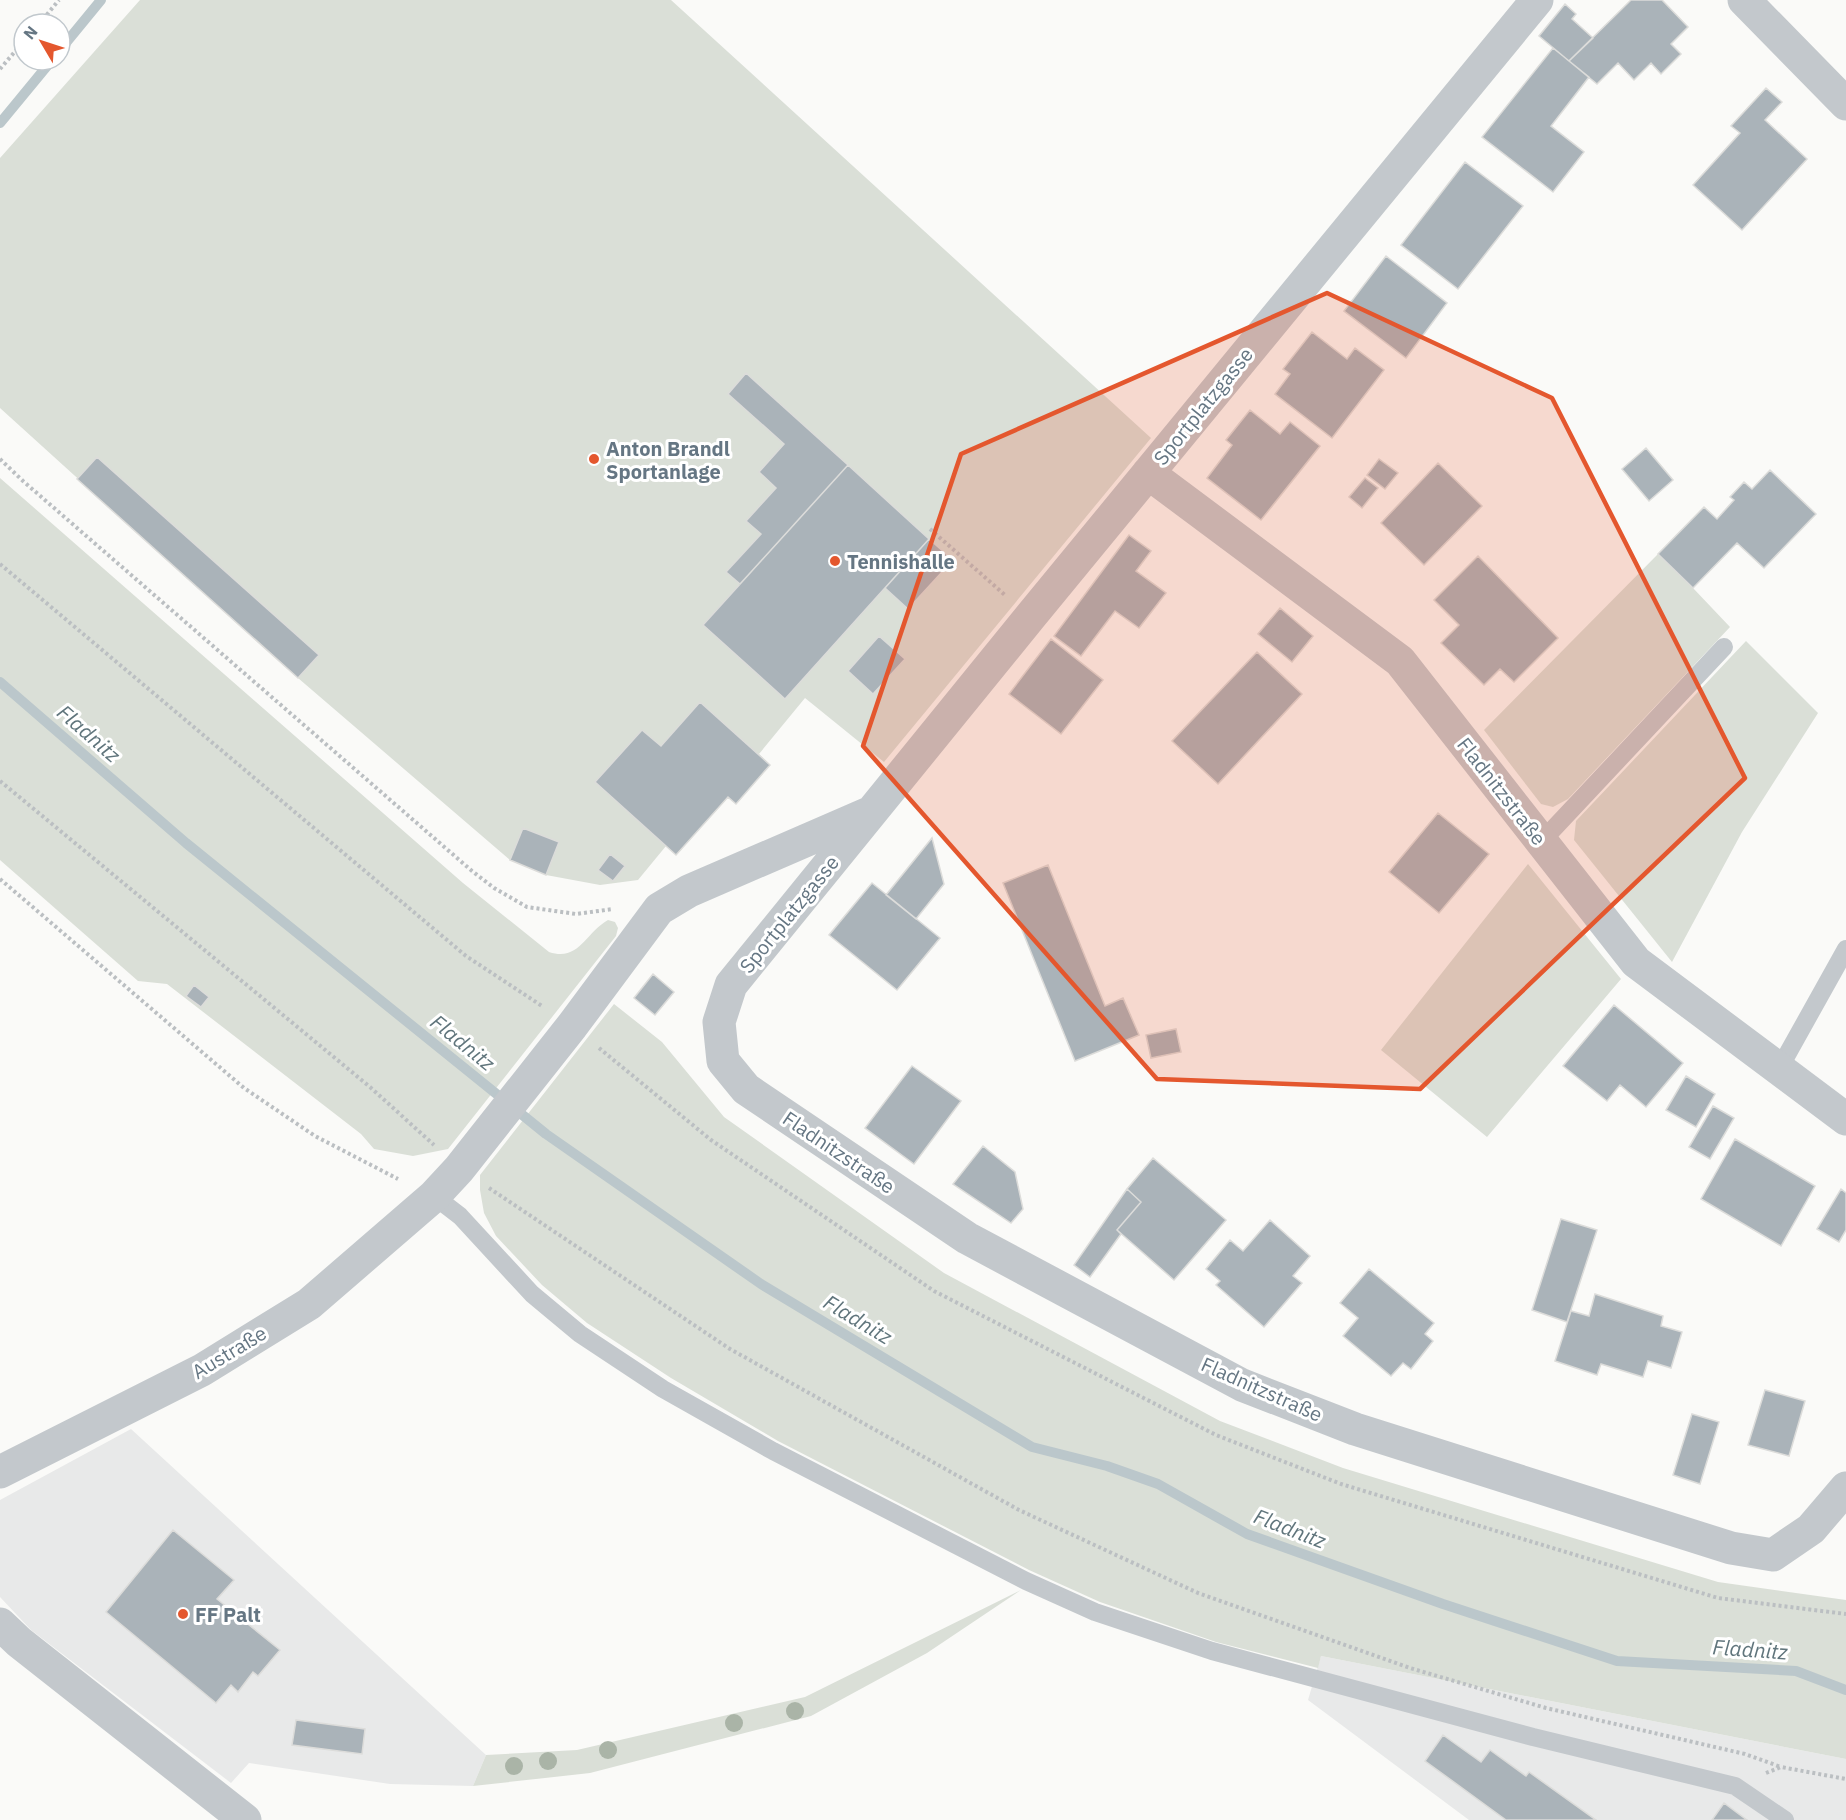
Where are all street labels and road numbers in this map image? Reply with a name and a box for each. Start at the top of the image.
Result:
street label: Sportplatzgasse [1147,341,1259,471]
street label: Fladnitzstraße [1451,732,1553,851]
street label: Sportplatzgasse [733,849,845,979]
street label: Fladnitzstraße [778,1104,900,1200]
street label: Austraße [187,1319,271,1385]
street label: Fladnitzstraße [1197,1350,1327,1428]

